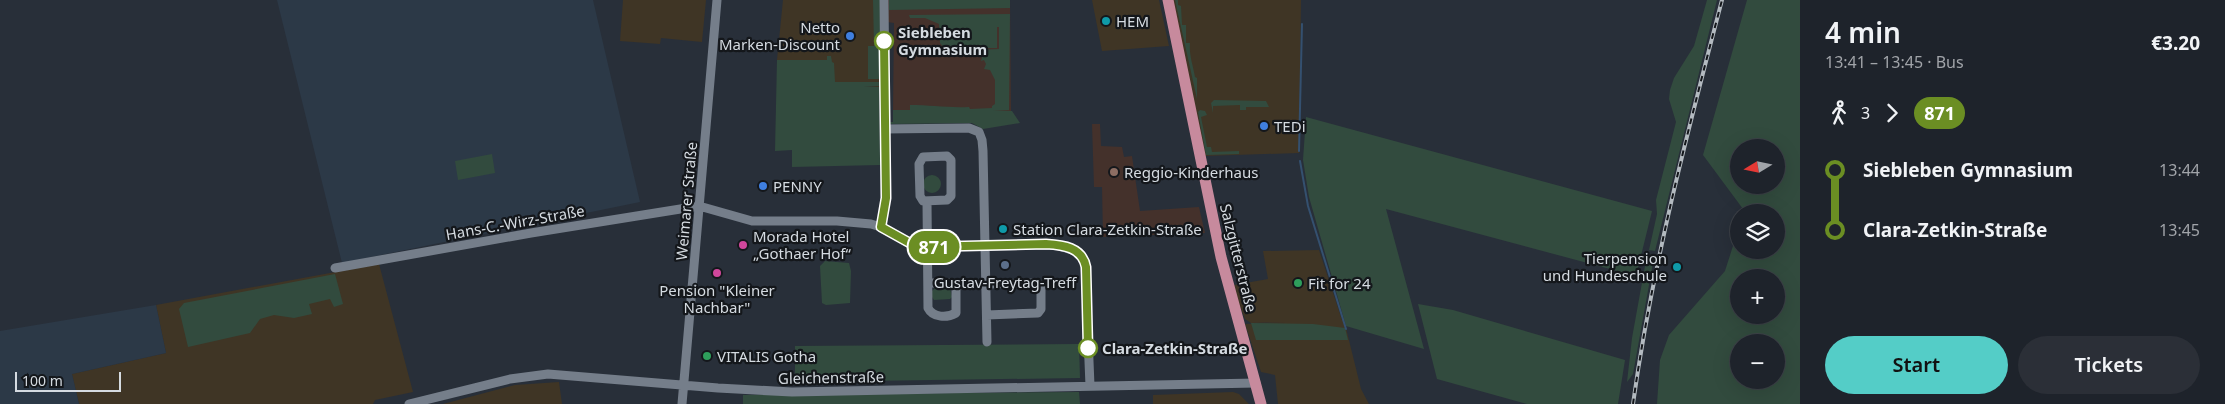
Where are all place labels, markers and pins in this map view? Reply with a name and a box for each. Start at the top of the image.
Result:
place label: HEM [1116,11,1149,31]
marker: HEM [1100,15,1112,27]
place label: Netto Marken-Discount [719,17,841,54]
place label: Siebleben Gymnasium [898,22,987,59]
marker: Netto Marken-Discount [844,30,856,42]
marker: Siebleben Gymnasium [874,31,894,51]
place label: TEDi [1274,116,1306,136]
marker: TEDi [1258,120,1270,132]
place label: Reggio-Kinderhaus [1124,162,1258,182]
marker: Reggio-Kinderhaus [1108,166,1120,178]
place label: PENNY [773,176,822,196]
marker: PENNY [757,180,769,192]
place label: Station Clara-Zetkin-Straße [1013,219,1202,239]
marker: Station Clara-Zetkin-Straße [997,223,1009,235]
place label: Morada Hotel „Gothaer Hof“ [753,226,851,263]
marker: Morada Hotel „Gothaer Hof“ [737,239,749,251]
place label: Tierpension und Hundeschule [1543,248,1667,285]
marker: Gustav-Freytag-Treff [999,259,1011,271]
marker: Tierpension und Hundeschule [1671,261,1683,273]
marker: Pension "Kleiner Nachbar" [711,267,723,279]
place label: Gustav-Freytag-Treff [934,272,1077,292]
place label: Fit for 24 [1308,273,1371,293]
marker: Fit for 24 [1292,277,1304,289]
place label: Pension "Kleiner Nachbar" [659,280,775,317]
marker: Clara-Zetkin-Straße [1078,338,1098,358]
place label: Clara-Zetkin-Straße [1102,338,1247,358]
place label: VITALIS Gotha [717,346,816,366]
marker: VITALIS Gotha [701,350,713,362]

